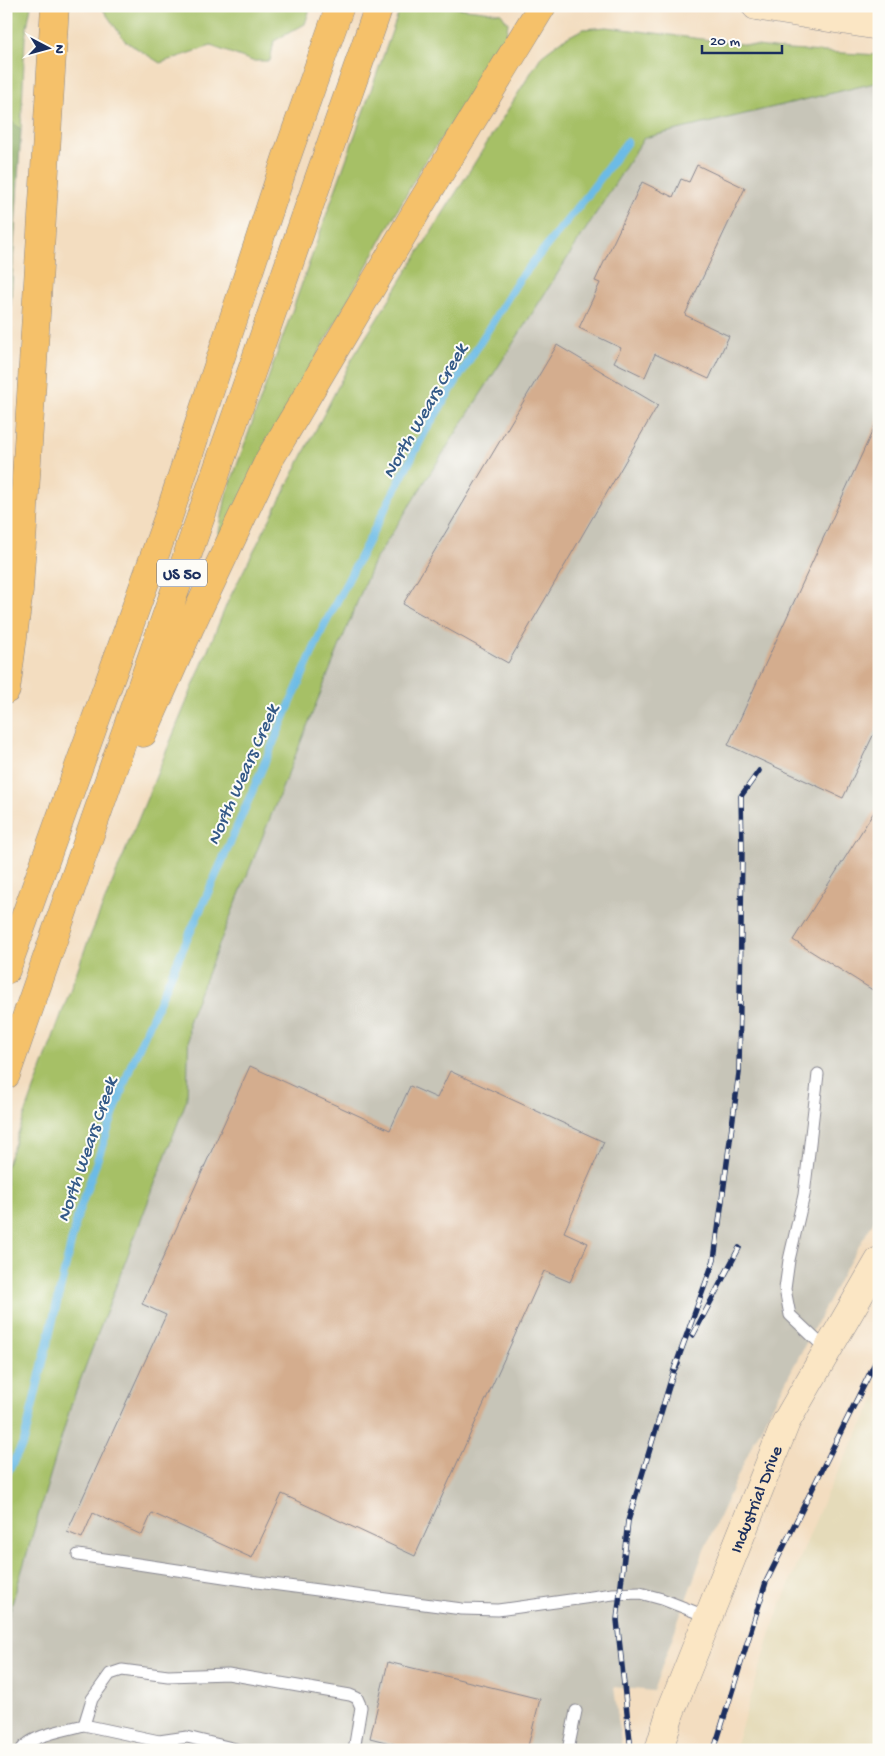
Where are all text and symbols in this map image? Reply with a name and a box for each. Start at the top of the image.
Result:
north arrow [22,22,72,72]
scale bar [702,22,782,54]
text: 20 m [710,33,740,51]
text: N [50,44,67,55]
water label: North Wears Creek [378,339,475,483]
road number: US 50 [157,560,207,586]
water label: North Wears Creek [203,700,286,849]
water label: North Wears Creek [53,1073,124,1225]
street label: Industrial Drive [727,1443,789,1557]

